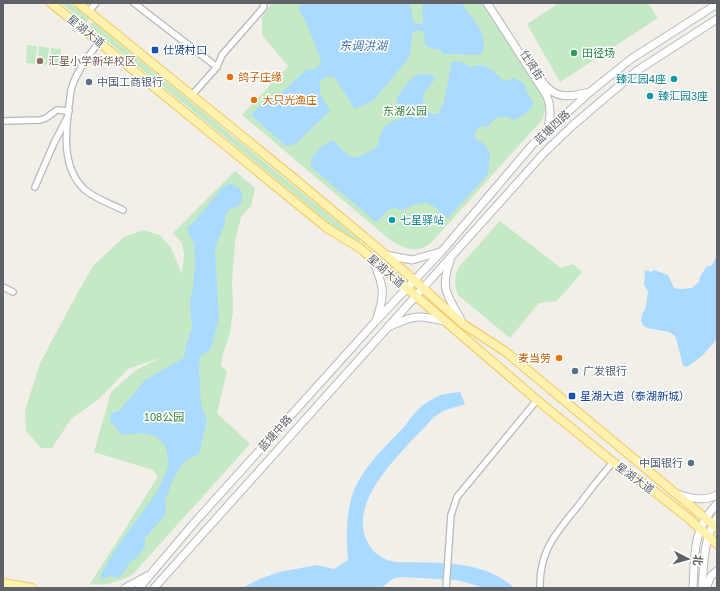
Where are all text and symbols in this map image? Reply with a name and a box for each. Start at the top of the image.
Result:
street label: 星湖大道 [65,12,107,50]
water label: 东调洪湖 [339,39,389,53]
place label: 仕贤村口 [163,44,207,56]
marker: 仕贤村口 [150,45,160,55]
place label: 田径场 [582,47,615,59]
street label: 仕贤街 [518,48,546,82]
marker: 田径场 [569,48,579,58]
place label: 汇星小学新华校区 [48,55,136,67]
marker: 汇星小学新华校区 [35,56,45,66]
place label: 鸽子庄缘 [238,71,282,83]
marker: 鸽子庄缘 [225,72,235,82]
place label: 臻汇园4座 [616,73,666,85]
marker: 臻汇园4座 [669,74,679,84]
place label: 中国工商银行 [97,76,163,88]
marker: 中国工商银行 [84,77,94,87]
place label: 臻汇园3座 [658,90,708,102]
marker: 臻汇园3座 [645,91,655,101]
place label: 大只光渔庄 [262,94,317,106]
marker: 大只光渔庄 [249,95,259,105]
park label: 东湖公园 [383,105,427,117]
street label: 蓝塘四路 [532,108,572,146]
place label: 七星驿站 [400,214,444,226]
marker: 七星驿站 [387,215,397,225]
street label: 星湖大道 [365,252,407,290]
place label: 麦当劳 [518,352,551,364]
marker: 麦当劳 [554,353,564,363]
place label: 广发银行 [583,365,627,377]
marker: 广发银行 [570,366,580,376]
place label: 星湖大道（泰湖新城） [580,390,690,402]
marker: 星湖大道（泰湖新城） [567,391,577,401]
park label: 108公园 [144,411,184,423]
street label: 蓝塘中路 [256,413,294,453]
place label: 中国银行 [639,457,683,469]
marker: 中国银行 [686,458,696,468]
street label: 星湖大道 [614,460,656,496]
north arrow [668,539,708,579]
text: 北 [691,554,704,566]

